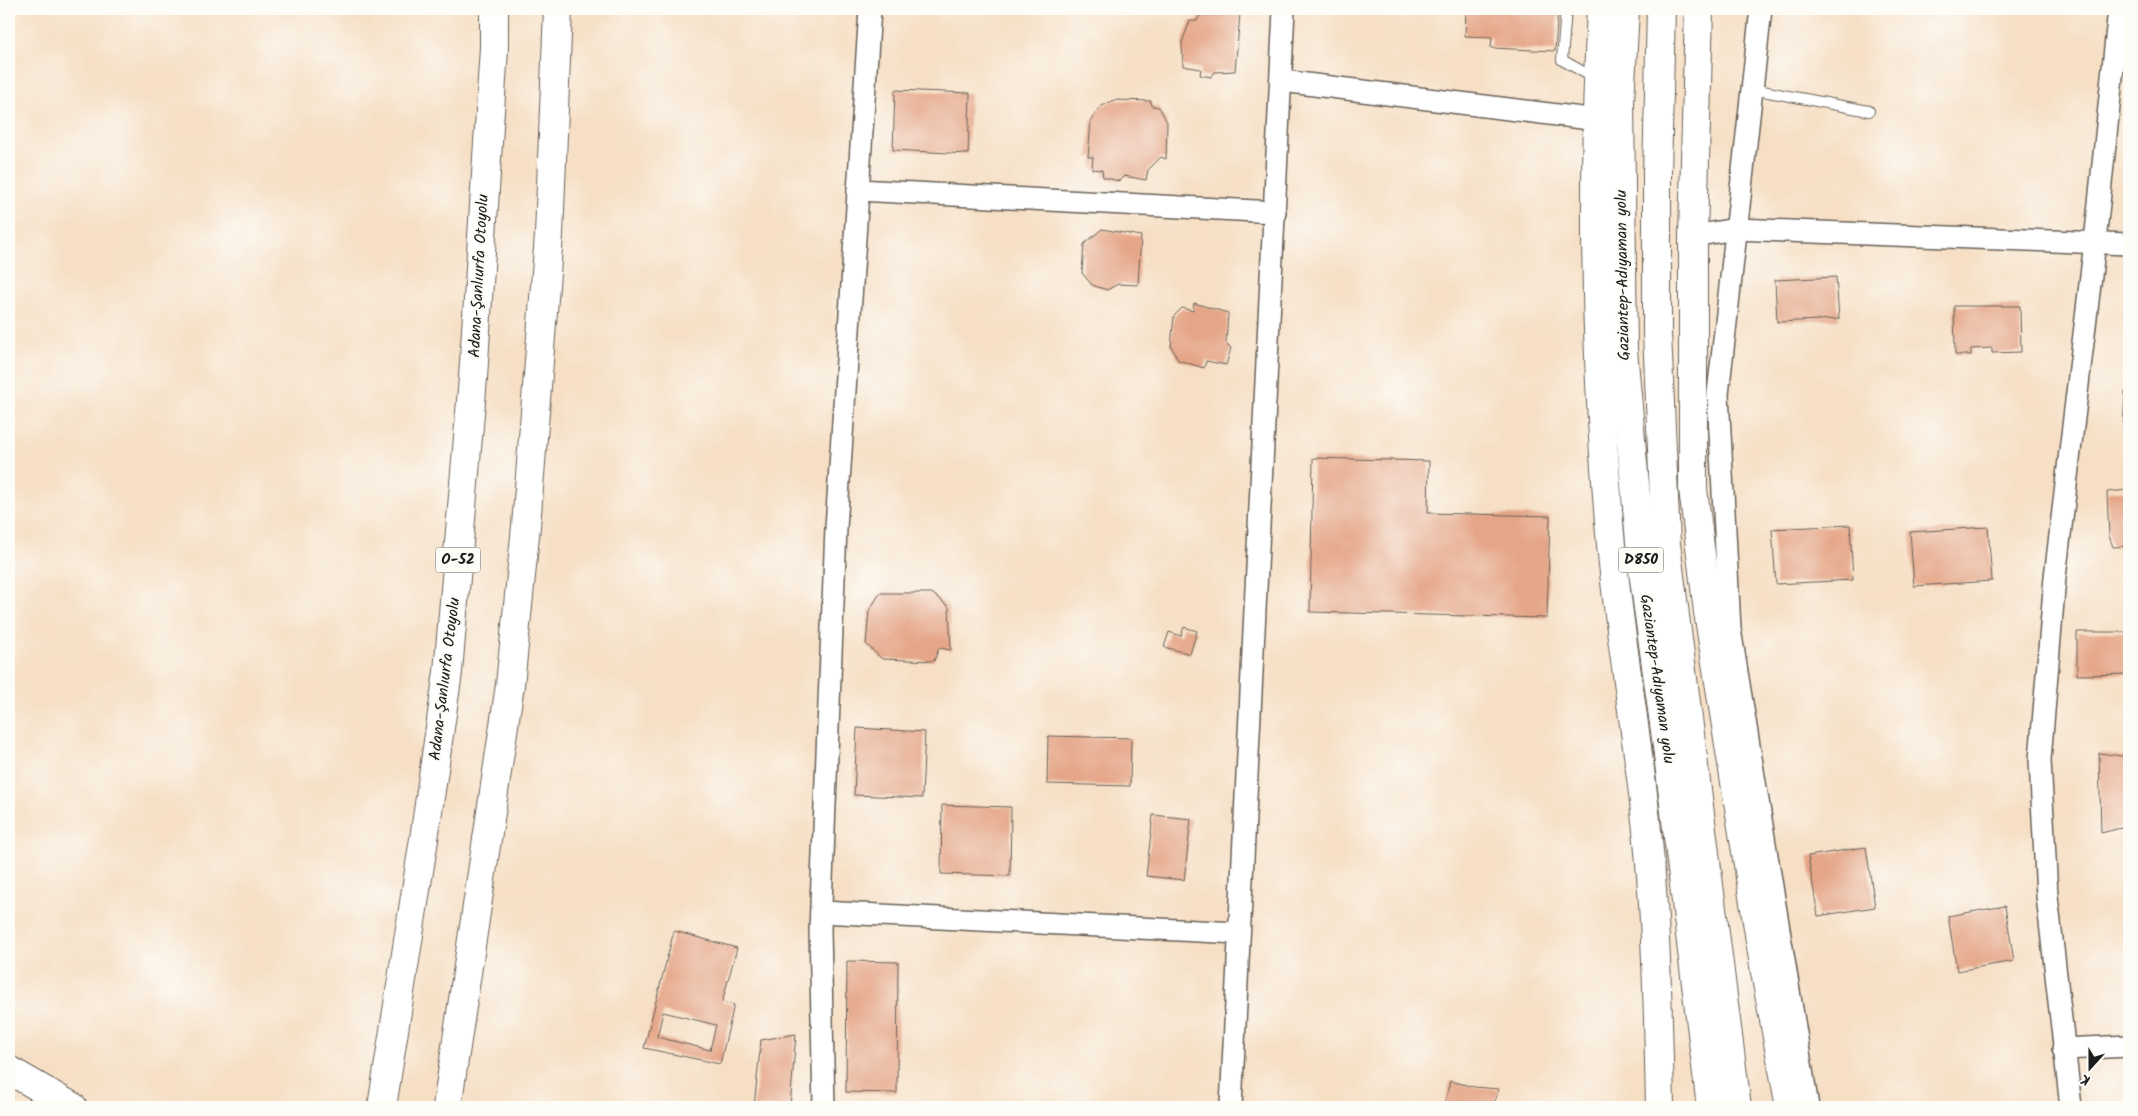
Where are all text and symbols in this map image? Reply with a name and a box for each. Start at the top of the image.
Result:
street label: Gaziantep-Adıyaman yolu [1609,189,1637,361]
street label: Adana-Şanlıurfa Otoyolu [462,193,496,358]
road number: O-52 [436,548,480,572]
road number: D850 [1618,548,1664,572]
street label: Gaziantep-Adıyaman yolu [1633,593,1681,766]
street label: Adana-Şanlıurfa Otoyolu [423,596,467,762]
north arrow [2066,1044,2116,1094]
text: K [2077,1067,2094,1091]

